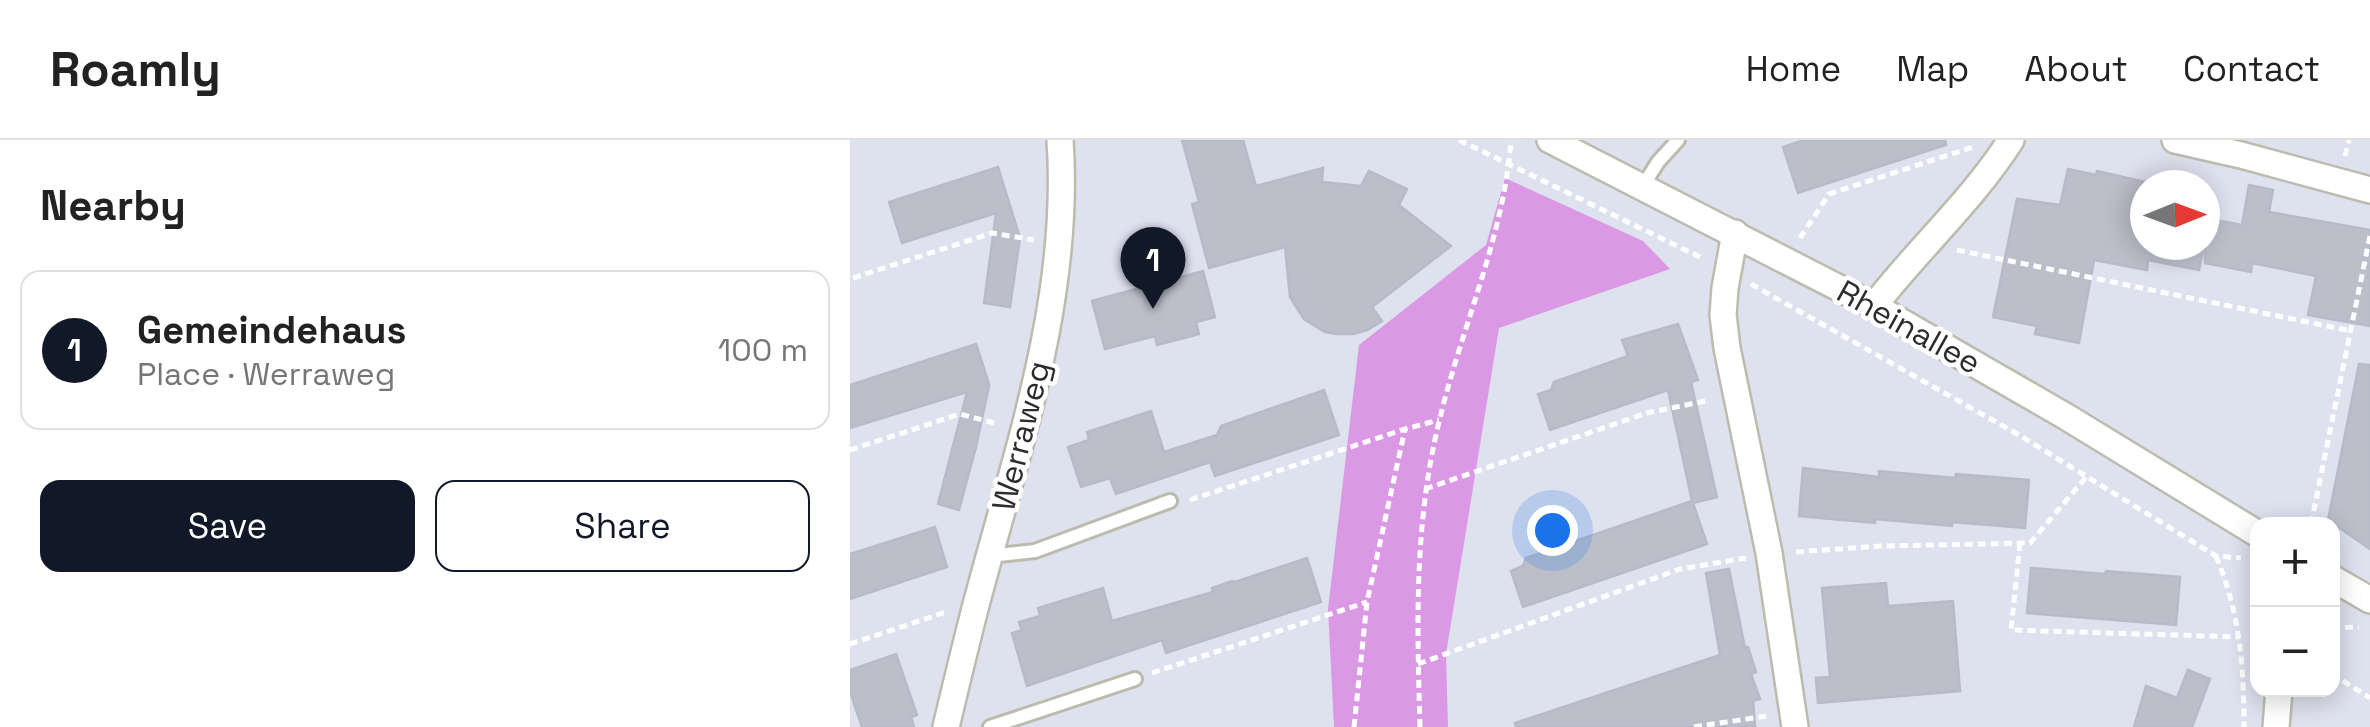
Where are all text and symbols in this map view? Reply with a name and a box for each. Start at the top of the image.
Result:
text: Roamly [50,39,221,100]
text: Home [1746,47,1841,91]
text: Map [1896,47,1969,91]
text: About [2024,47,2128,91]
text: Contact [2183,47,2320,91]
north arrow [2130,170,2220,260]
text: Nearby [40,179,186,232]
pin: 1 [1120,226,1186,309]
street label: Rheinallee [1830,271,1988,383]
text: Gemeindehaus [137,306,406,354]
text: 1 [67,330,82,370]
text: 100 m [718,330,808,370]
text: Place · Werraweg [137,354,395,394]
street label: Werraweg [983,357,1059,515]
button: Save [40,480,415,572]
button: Share [435,480,810,572]
your location [1527,505,1578,556]
map controls [2250,517,2340,697]
button: + [2250,517,2340,607]
button: − [2250,607,2340,697]

